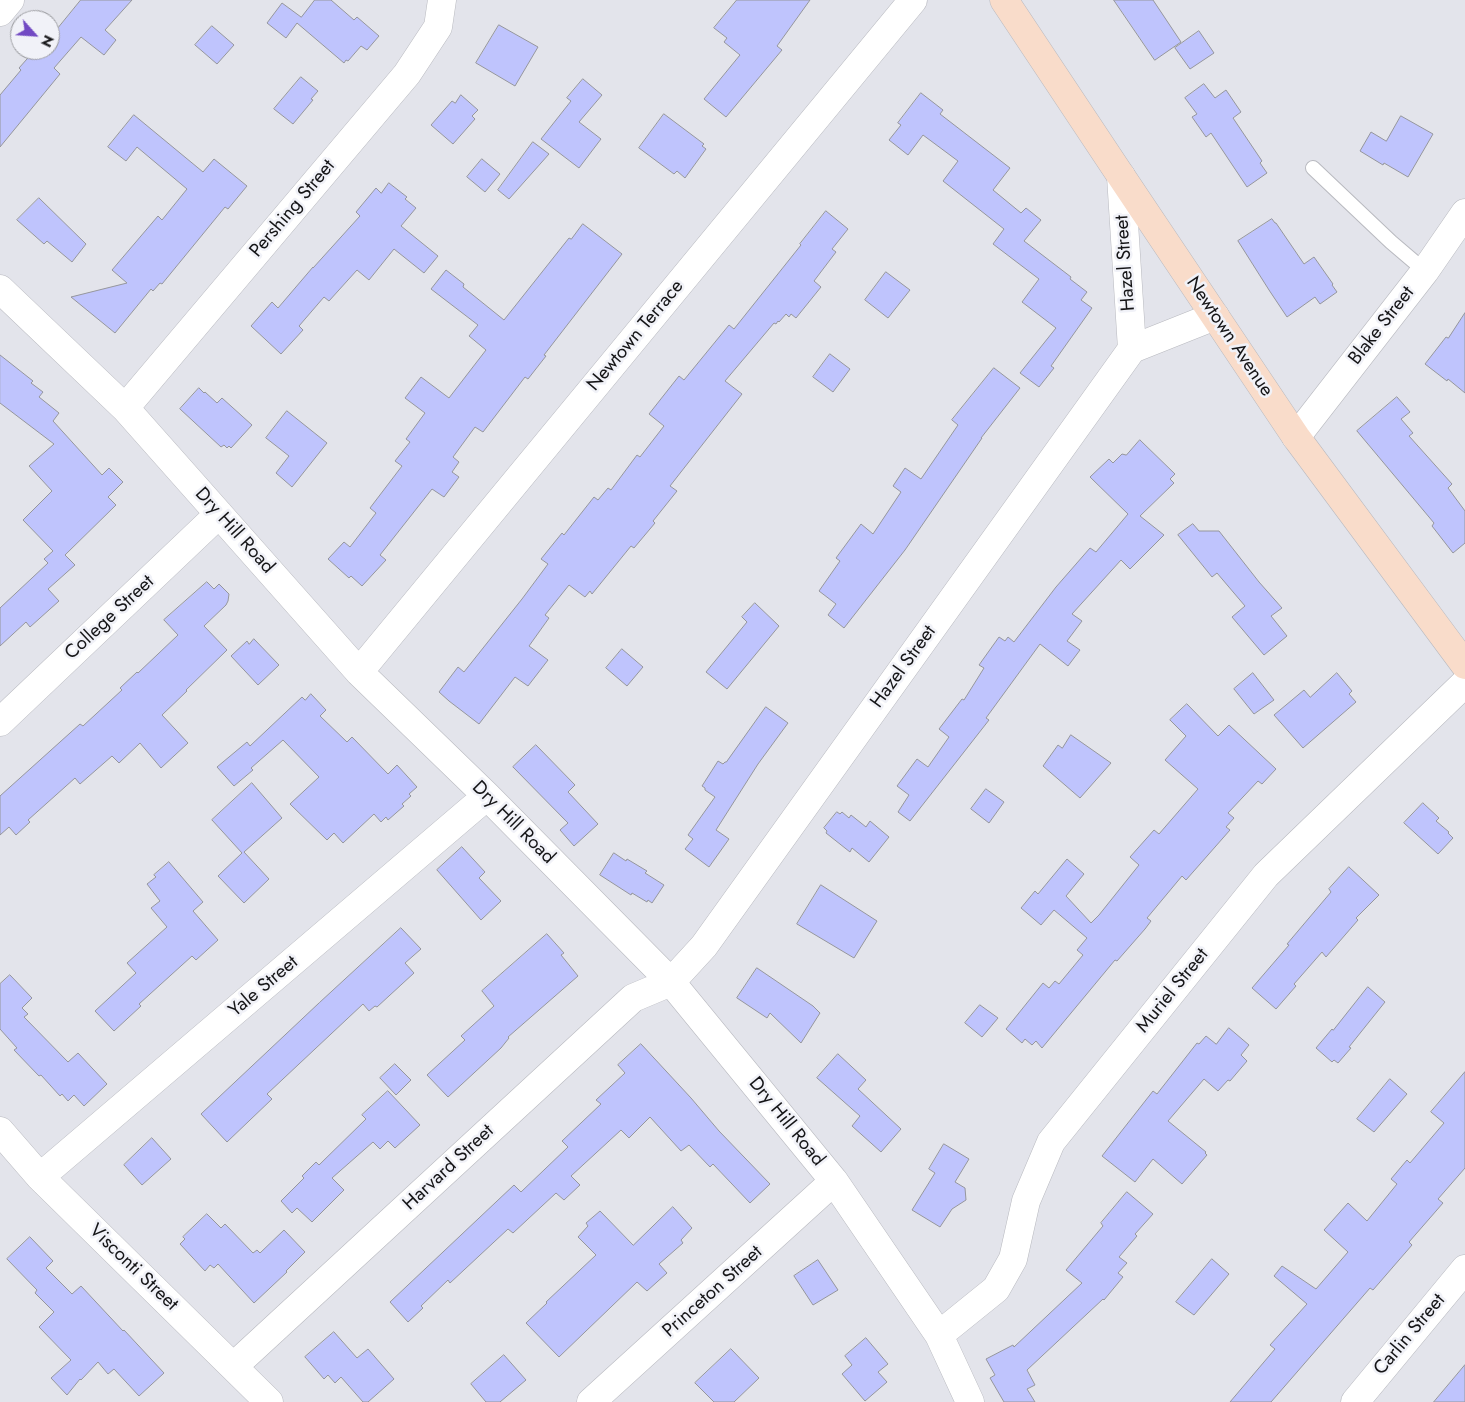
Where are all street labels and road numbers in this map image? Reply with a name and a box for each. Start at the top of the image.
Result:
street label: Pershing Street [246,155,340,263]
street label: Hazel Street [1111,214,1141,312]
street label: Newtown Avenue [1181,273,1277,401]
street label: Newtown Terrace [583,276,689,396]
street label: Blake Street [1344,282,1420,370]
street label: Dry Hill Road [189,483,279,579]
street label: College Street [61,571,159,665]
street label: Hazel Street [866,621,942,713]
street label: Dry Hill Road [467,777,559,869]
street label: Muriel Street [1132,944,1214,1038]
street label: Yale Street [225,952,303,1022]
street label: Dry Hill Road [743,1073,829,1171]
street label: Harvard Street [399,1120,499,1216]
street label: Visconti Street [84,1220,182,1316]
street label: Princeton Street [658,1241,768,1343]
street label: Carlin Street [1369,1290,1451,1380]

